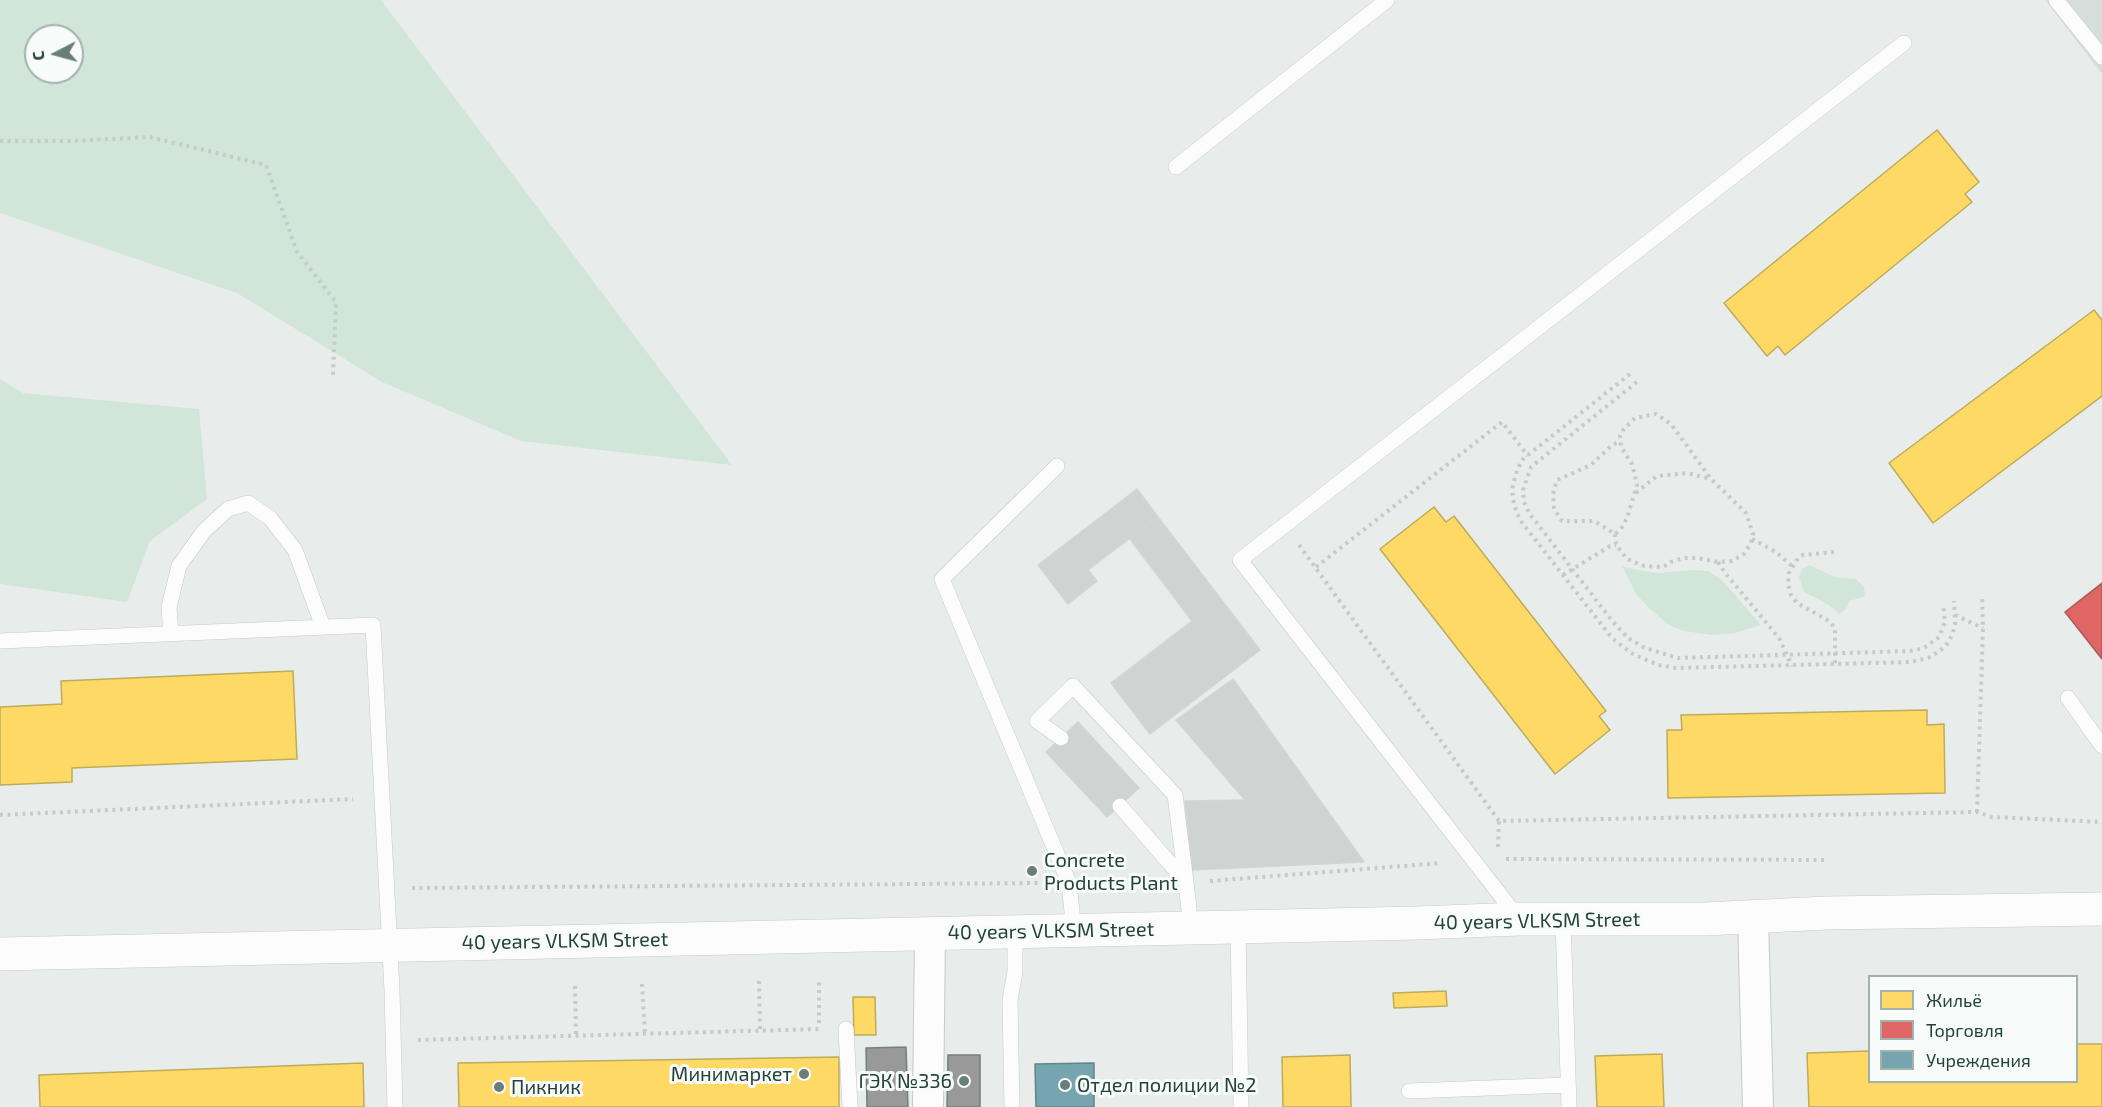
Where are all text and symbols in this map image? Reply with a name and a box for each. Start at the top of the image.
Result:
north arrow [24,24,84,84]
text: С [28,50,48,61]
place label: Concrete Products Plant [1044,848,1178,895]
marker: Concrete Products Plant [1025,864,1039,878]
street label: 40 years VLKSM Street [1433,907,1641,935]
street label: 40 years VLKSM Street [947,917,1155,945]
street label: 40 years VLKSM Street [461,927,669,955]
legend [1868,975,2078,1083]
text: Жильё [1926,989,1982,1011]
text: Торговля [1926,1019,2004,1041]
text: Учреждения [1926,1049,2031,1071]
place label: Минимаркет [671,1062,792,1086]
marker: Минимаркет [797,1067,811,1081]
place label: ГЭК №336 [859,1069,952,1093]
place label: Отдел полиции №2 [1077,1073,1256,1097]
marker: ГЭК №336 [957,1074,971,1088]
place label: Пикник [511,1075,581,1099]
marker: Отдел полиции №2 [1058,1078,1072,1092]
marker: Пикник [492,1080,506,1094]

